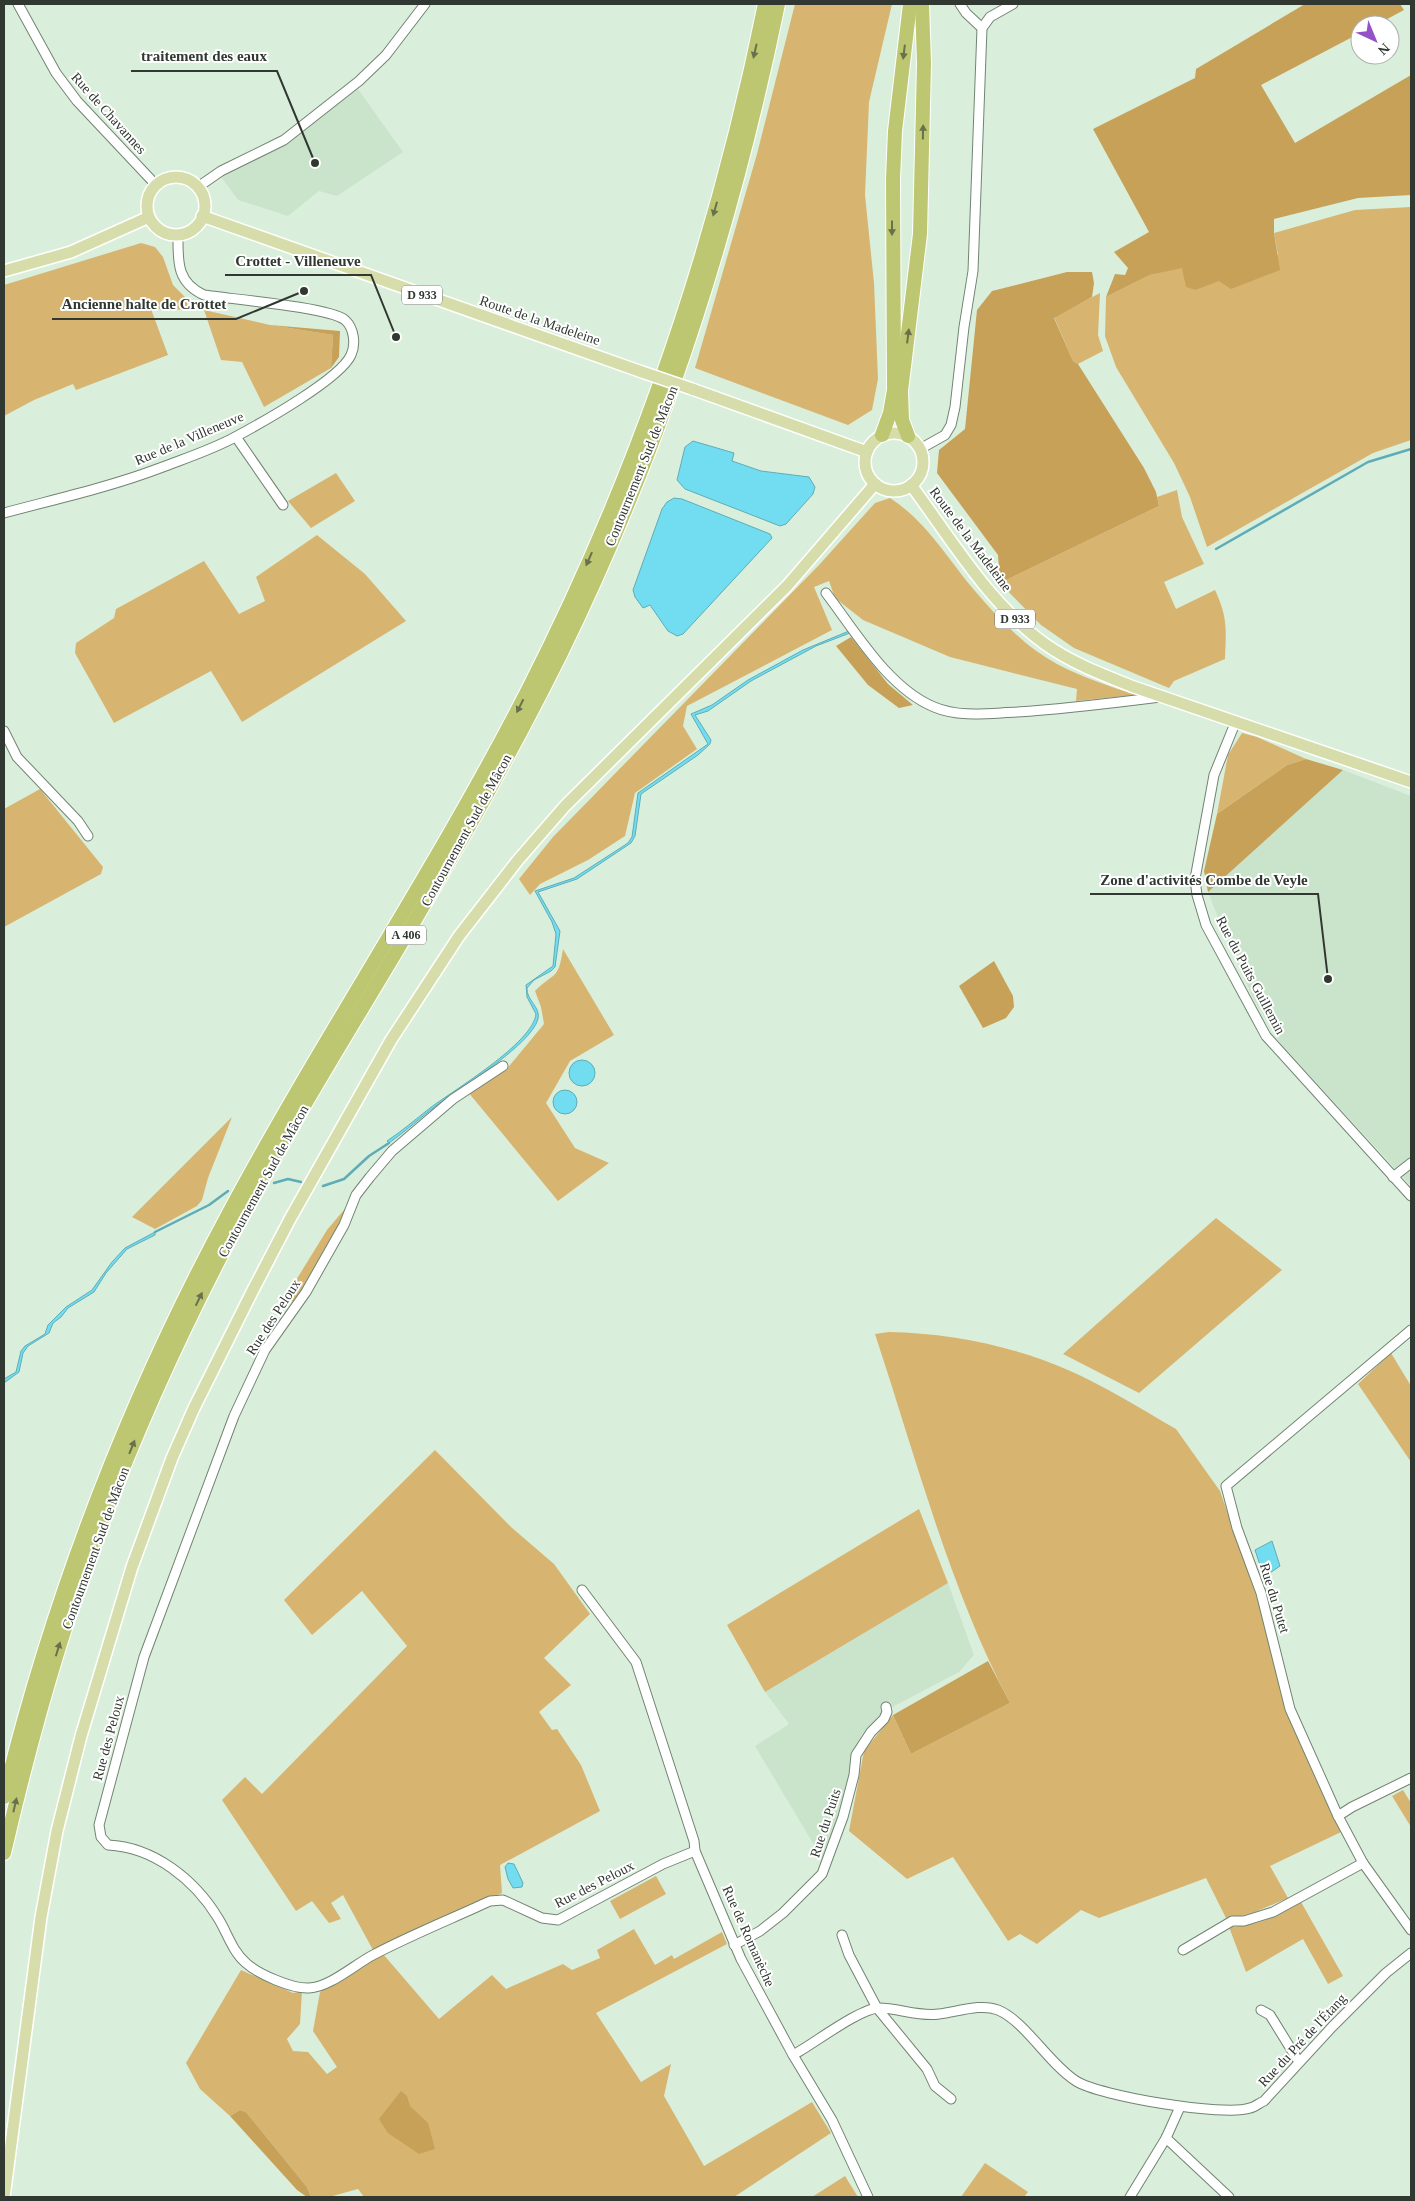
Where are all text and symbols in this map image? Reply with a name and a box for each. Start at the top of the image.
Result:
north arrow [1350,15,1400,65]
text: N [1375,40,1393,58]
callout: traitement des eaux [131,41,277,71]
one-way arrow [751,44,759,59]
one-way arrow [900,44,908,60]
text: traitement des eaux [141,48,267,64]
street label: Rue de Chavannes [68,70,149,157]
one-way arrow [920,124,928,140]
one-way arrow [711,202,719,217]
one-way arrow [888,220,896,236]
callout: Crottet - Villeneuve [225,245,371,275]
text: Crottet - Villeneuve [235,253,361,269]
road number: D 933 [402,286,442,304]
callout: Ancienne halte de Crottet [52,289,236,319]
street label: Route de la Madeleine [478,293,602,348]
text: Ancienne halte de Crottet [62,296,226,312]
one-way arrow [904,328,912,344]
street label: Contournement Sud de Mâcon [602,384,681,548]
street label: Rue de la Villeneuve [133,409,246,468]
street label: Route de la Madeleine [927,484,1015,594]
one-way arrow [585,552,593,566]
road number: D 933 [995,610,1035,628]
one-way arrow [516,699,524,713]
street label: Contournement Sud de Mâcon [418,752,515,909]
callout: Zone d'activités Combe de Veyle [1090,864,1318,894]
text: Zone d'activités Combe de Veyle [1100,872,1308,888]
street label: Rue du Puits Guillemin [1213,914,1288,1037]
road number: A 406 [386,926,426,944]
street label: Contournement Sud de Mâcon [215,1103,312,1260]
street label: Rue des Peloux [243,1277,303,1358]
one-way arrow [195,1292,203,1306]
one-way arrow [129,1440,137,1454]
street label: Contournement Sud de Mâcon [59,1465,132,1631]
street label: Rue du Putet [1257,1561,1292,1635]
one-way arrow [55,1641,63,1656]
street label: Rue des Peloux [90,1694,127,1782]
street label: Rue du Puits [807,1787,844,1860]
one-way arrow [11,1798,19,1813]
street label: Rue des Peloux [552,1858,636,1911]
street label: Rue de Romanèche [720,1883,778,1989]
street label: Rue du Pré de l'Étang [1255,1990,1349,2090]

